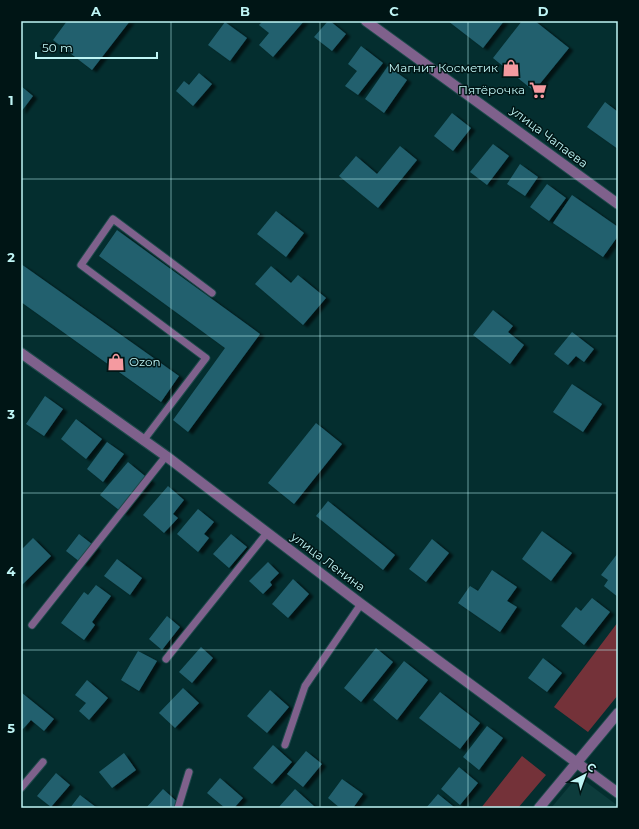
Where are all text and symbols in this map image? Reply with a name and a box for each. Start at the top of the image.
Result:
text: A [90,3,102,19]
text: B [240,3,250,19]
text: C [389,3,399,19]
text: D [538,3,549,19]
scale bar [36,34,157,60]
text: 50 m [42,40,73,55]
shop icon: Магнит Косметик [501,58,521,78]
place label: Магнит Косметик [389,60,498,75]
supermarket icon: Пятёрочка [528,80,548,100]
place label: Пятёрочка [458,82,525,97]
text: 1 [8,92,14,108]
street label: улица Чапаева [507,102,591,171]
text: 2 [7,249,15,265]
shop icon: Ozon [106,352,126,372]
place label: Ozon [129,354,161,369]
text: 3 [6,406,15,422]
street label: улица Ленина [287,528,368,594]
text: 4 [7,563,16,579]
text: 5 [7,720,15,736]
north arrow [565,755,605,795]
text: С [584,760,599,775]

